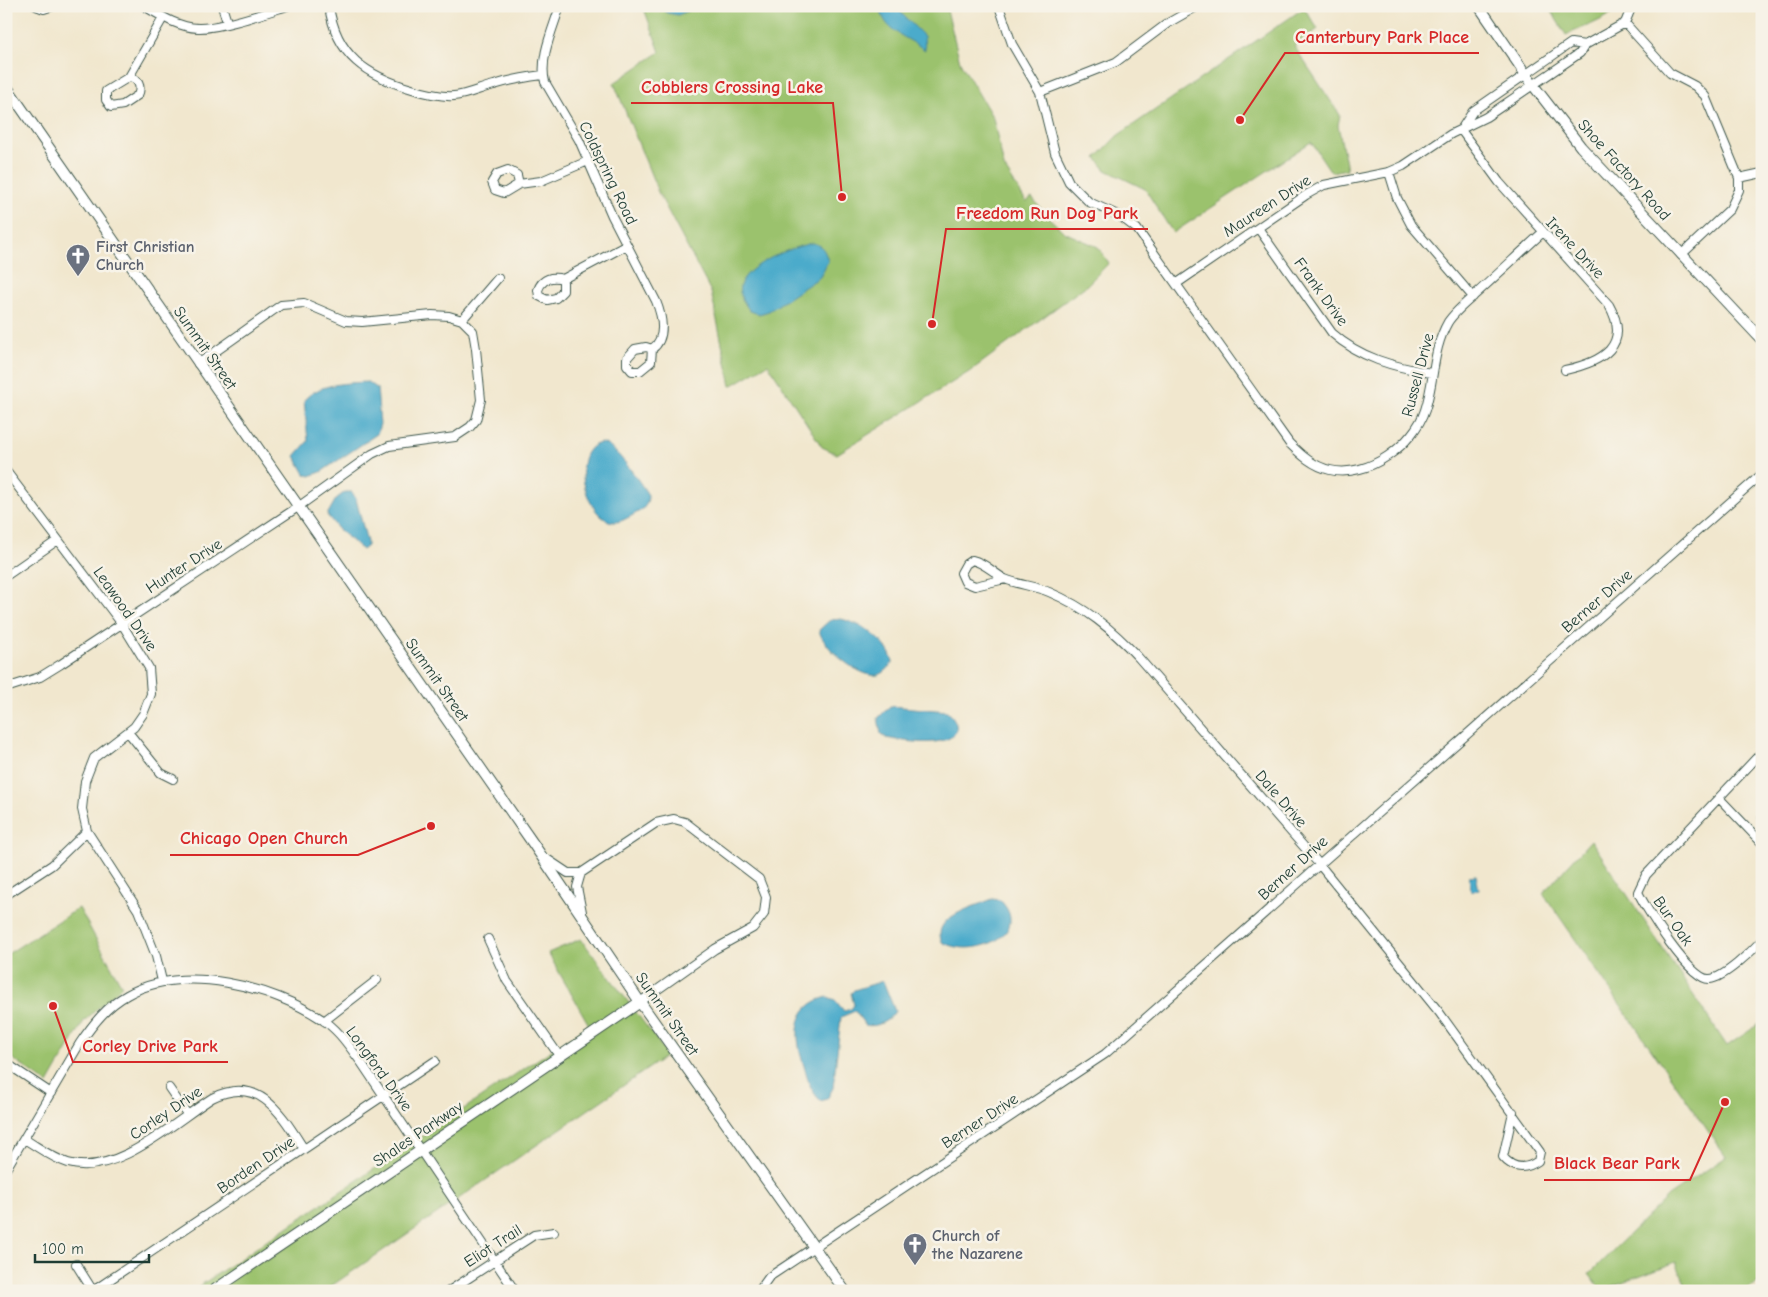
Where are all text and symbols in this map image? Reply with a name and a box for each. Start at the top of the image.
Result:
callout: Canterbury Park Place [1285,20,1479,53]
text: Canterbury Park Place [1295,27,1469,48]
callout: Cobblers Crossing Lake [631,70,833,103]
text: Cobblers Crossing Lake [641,77,823,98]
street label: Shoe Factory Road [1574,116,1674,224]
street label: Coldspring Road [575,118,641,228]
street label: Maureen Drive [1220,171,1314,241]
callout: Freedom Run Dog Park [946,196,1148,229]
text: Freedom Run Dog Park [956,203,1138,224]
street label: Irene Drive [1542,214,1608,282]
place label: First Christian Church [96,238,195,274]
church icon: First Christian Church [65,243,91,277]
street label: Frank Drive [1290,254,1352,330]
street label: Summit Street [170,303,240,393]
street label: Russell Drive [1398,331,1438,419]
street label: Hunter Drive [143,535,225,597]
street label: Leawood Drive [89,564,161,654]
street label: Berner Drive [1558,566,1636,636]
street label: Summit Street [402,635,472,725]
street label: Dale Drive [1251,767,1311,831]
callout: Chicago Open Church [170,822,358,855]
text: Chicago Open Church [180,828,348,849]
street label: Berner Drive [1255,832,1331,904]
street label: Bur Oak [1650,893,1697,949]
street label: Summit Street [632,969,702,1059]
street label: Longford Drive [342,1023,416,1115]
callout: Corley Drive Park [73,1029,228,1062]
text: Corley Drive Park [82,1036,218,1057]
street label: Corley Drive [127,1082,205,1144]
street label: Berner Drive [938,1090,1022,1152]
street label: Shales Parkway [370,1097,467,1171]
street label: Borden Drive [214,1133,298,1197]
callout: Black Bear Park [1544,1147,1690,1180]
text: Black Bear Park [1554,1153,1680,1174]
street label: Eliot Trail [461,1221,525,1271]
place label: Church of the Nazarene [931,1227,1023,1263]
scale bar [35,1232,149,1264]
church icon: Church of the Nazarene [902,1232,928,1266]
text: 100 m [42,1240,84,1258]

